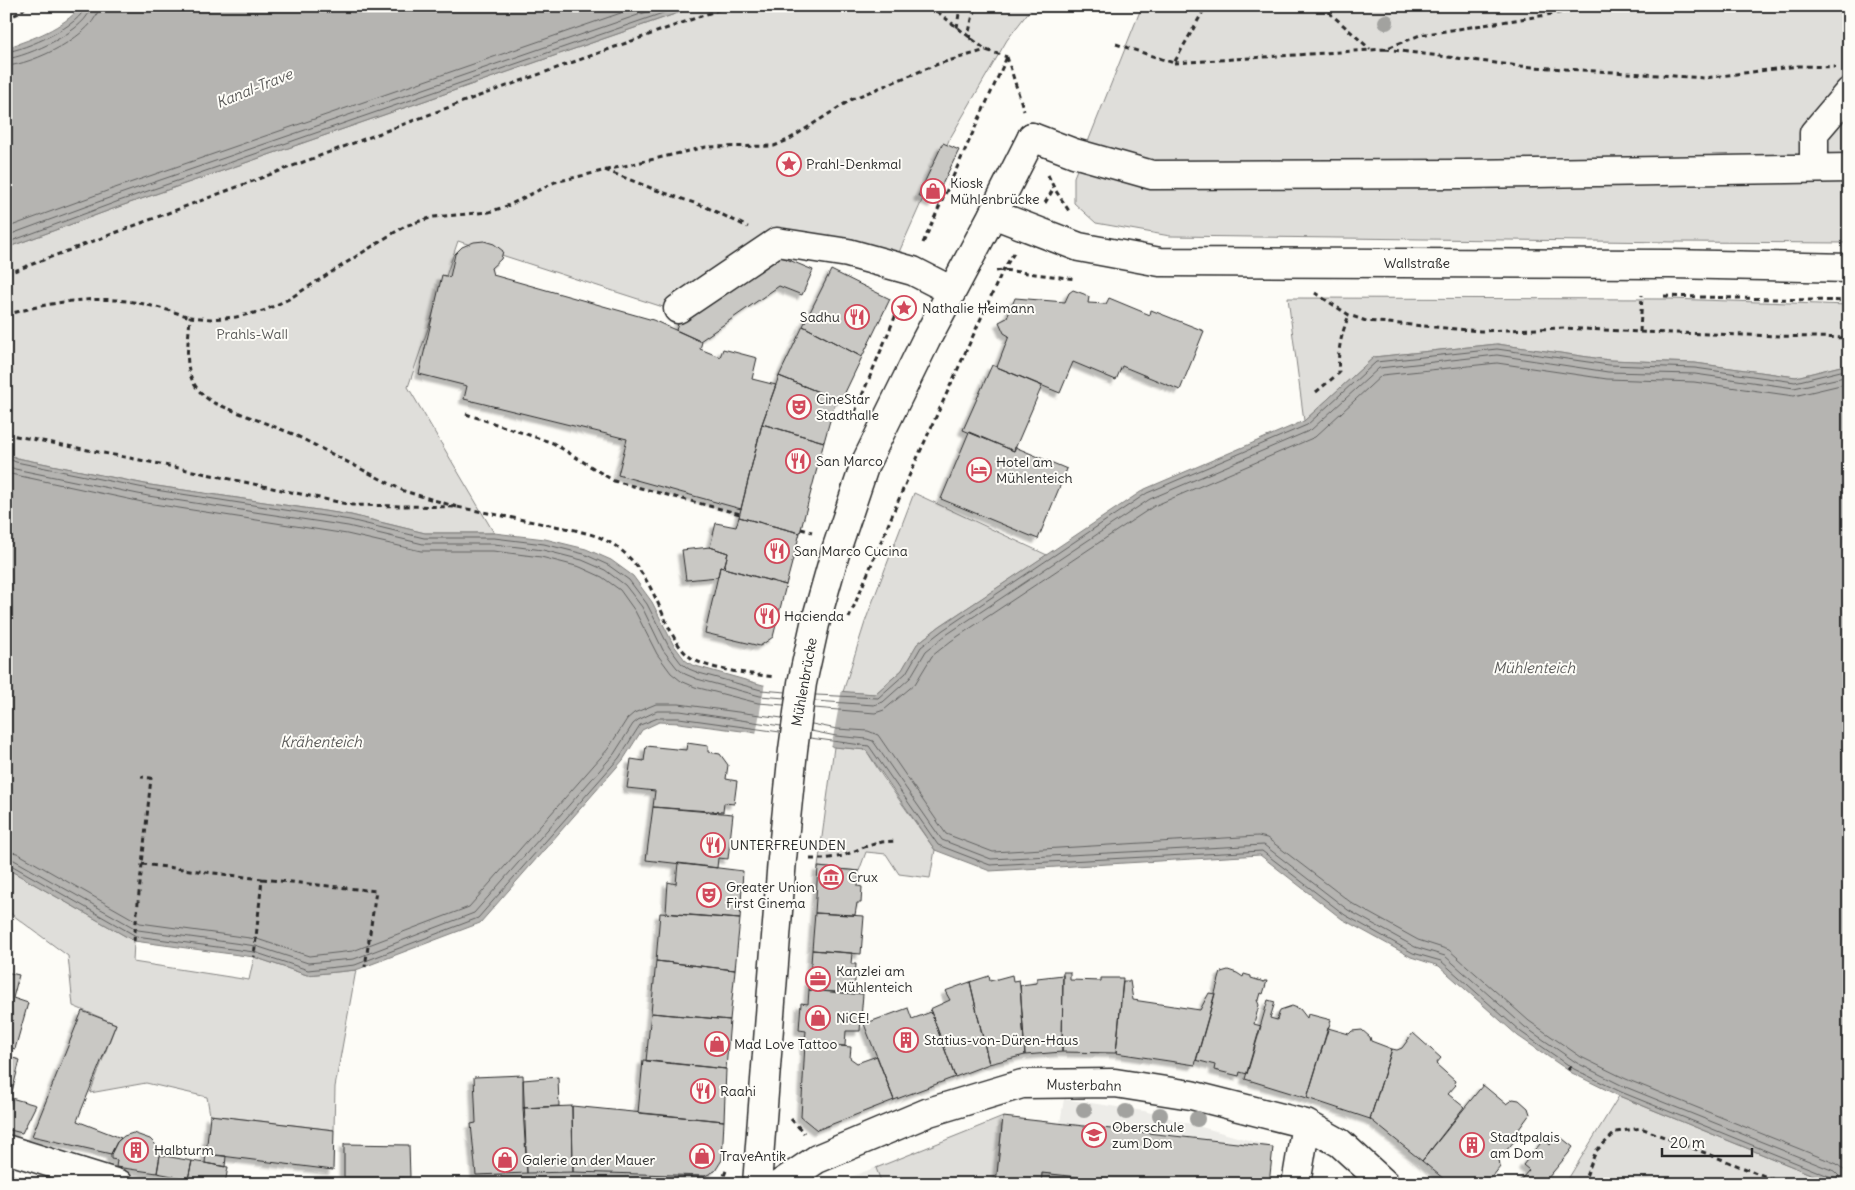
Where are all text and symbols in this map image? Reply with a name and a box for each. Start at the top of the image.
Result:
water label: Kanal-Trave [213,64,296,112]
place icon: Prahl-Denkmal [776,151,802,177]
place label: Prahl-Denkmal [806,155,901,173]
place label: Kiosk Mühlenbrücke [950,174,1040,208]
shop icon: Kiosk Mühlenbrücke [920,178,946,204]
street label: Wallstraße [1384,254,1450,272]
place icon: Nathalie Heimann [891,295,917,321]
place label: Nathalie Heimann [922,299,1035,317]
restaurant icon: Sadhu [844,304,870,330]
place label: Sadhu [800,308,840,326]
park label: Prahls-Wall [216,325,288,343]
place label: CineStar Stadthalle [816,390,879,424]
theatre icon: CineStar Stadthalle [786,394,812,420]
restaurant icon: San Marco [785,448,811,474]
place label: San Marco [816,452,883,470]
place label: Hotel am Mühlenteich [996,453,1073,487]
hotel icon: Hotel am Mühlenteich [966,457,992,483]
restaurant icon: San Marco Cucina [764,538,790,564]
place label: San Marco Cucina [794,542,908,560]
restaurant icon: Hacienda [754,603,780,629]
place label: Hacienda [784,607,844,625]
street label: Mühlenbrücke [787,636,821,728]
water label: Mühlenteich [1493,658,1575,677]
water label: Krähenteich [280,732,362,751]
restaurant icon: UNTERFREUNDEN [700,832,726,858]
place label: UNTERFREUNDEN [730,836,846,854]
museum icon: Crux [818,864,844,890]
place label: Crux [848,868,878,886]
place label: Greater Union First Cinema [726,878,815,912]
theatre icon: Greater Union First Cinema [696,882,722,908]
place label: Kanzlei am Mühlenteich [836,962,913,996]
office icon: Kanzlei am Mühlenteich [805,966,831,992]
shop icon: NiCE! [805,1005,831,1031]
place label: NiCE! [836,1009,869,1027]
building icon: Statius-von-Düren-Haus [893,1027,919,1053]
shop icon: Mad Love Tattoo [704,1031,730,1057]
place label: Statius-von-Düren-Haus [924,1031,1078,1049]
place label: Mad Love Tattoo [734,1035,837,1053]
street label: Musterbahn [1046,1075,1122,1095]
restaurant icon: Raahi [690,1078,716,1104]
place label: Raahi [720,1082,756,1100]
place label: Oberschule zum Dom [1112,1118,1184,1152]
school or university icon: Oberschule zum Dom [1081,1122,1107,1148]
scale bar [1662,1125,1752,1157]
place label: Stadtpalais am Dom [1490,1128,1560,1162]
building icon: Stadtpalais am Dom [1459,1132,1485,1158]
text: 20 m [1670,1133,1705,1152]
building icon: Halbturm [123,1137,149,1163]
place label: Halbturm [154,1141,214,1159]
shop icon: TraveAntik [689,1143,715,1169]
shop icon: Galerie an der Mauer [492,1147,518,1173]
place label: TraveAntik [720,1147,786,1165]
place label: Galerie an der Mauer [522,1151,656,1169]

